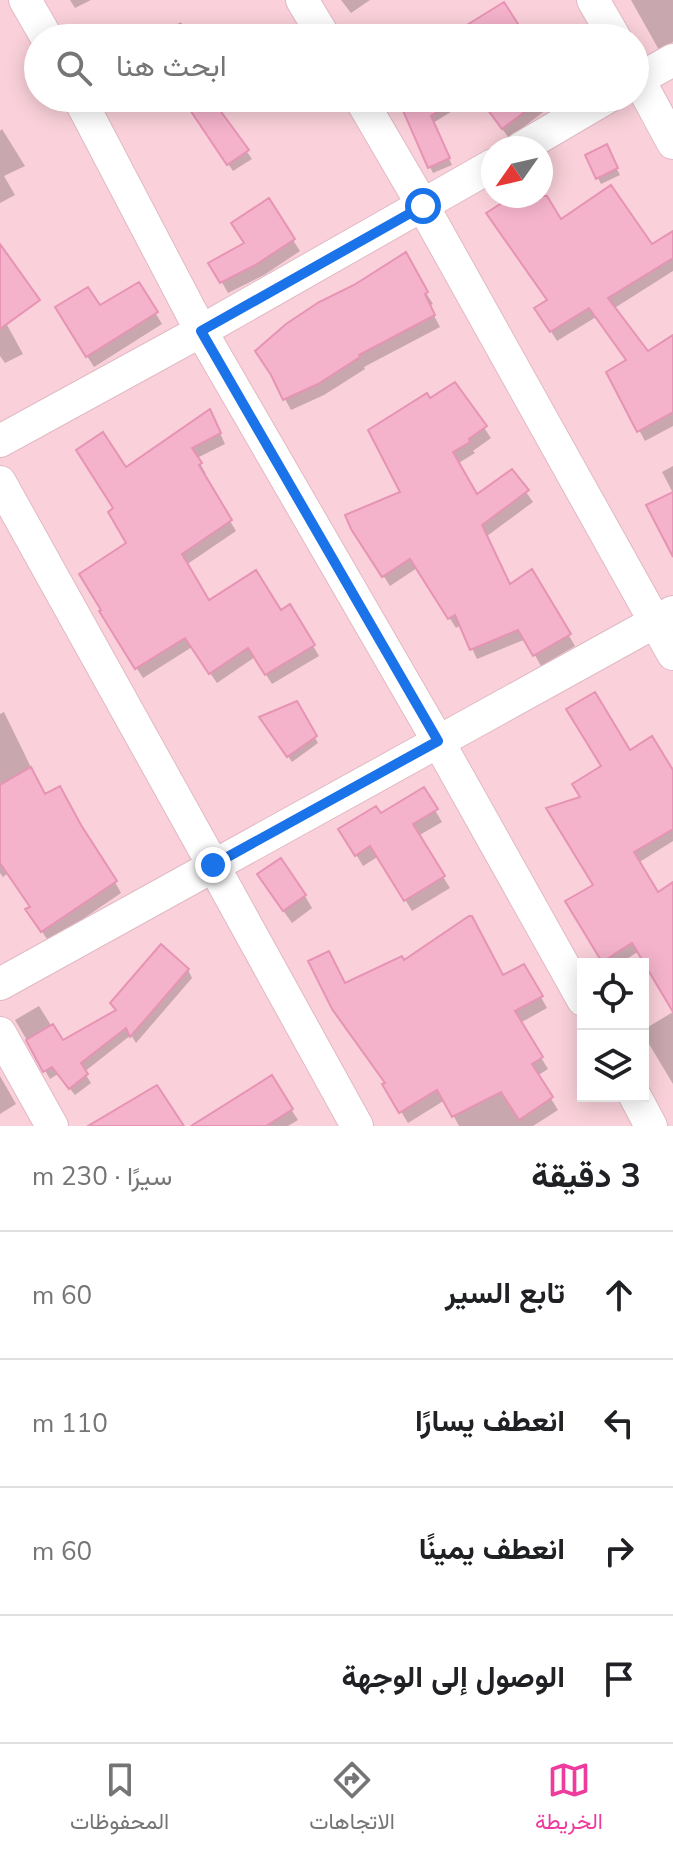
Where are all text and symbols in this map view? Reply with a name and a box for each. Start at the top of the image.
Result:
search box [24,24,649,112]
icon: search [52,46,96,90]
text: ابحث هنا [116,46,227,87]
north arrow [481,136,553,208]
route start [405,188,441,224]
route end [195,847,231,883]
map controls [577,958,649,1102]
button: locate [577,958,649,1030]
button: layers [577,1030,649,1102]
text: 3 دقيقة [531,1153,641,1199]
text: سيرًا · 230 m [32,1159,172,1194]
text: تابع السير [445,1273,565,1314]
icon: ahead [597,1273,641,1317]
text: 60 m [32,1278,92,1313]
text: انعطف يسارًا [415,1401,565,1442]
icon: left [597,1401,641,1445]
text: 110 m [32,1406,108,1441]
text: انعطف يمينًا [419,1529,565,1570]
icon: right [597,1529,641,1573]
text: 60 m [32,1534,92,1569]
text: الوصول إلى الوجهة [341,1657,565,1698]
icon: arrive [597,1657,641,1701]
tab: المحفوظات [70,1758,169,1841]
tab: الاتجاهات [309,1758,395,1841]
tab: الخريطة [535,1758,603,1841]

